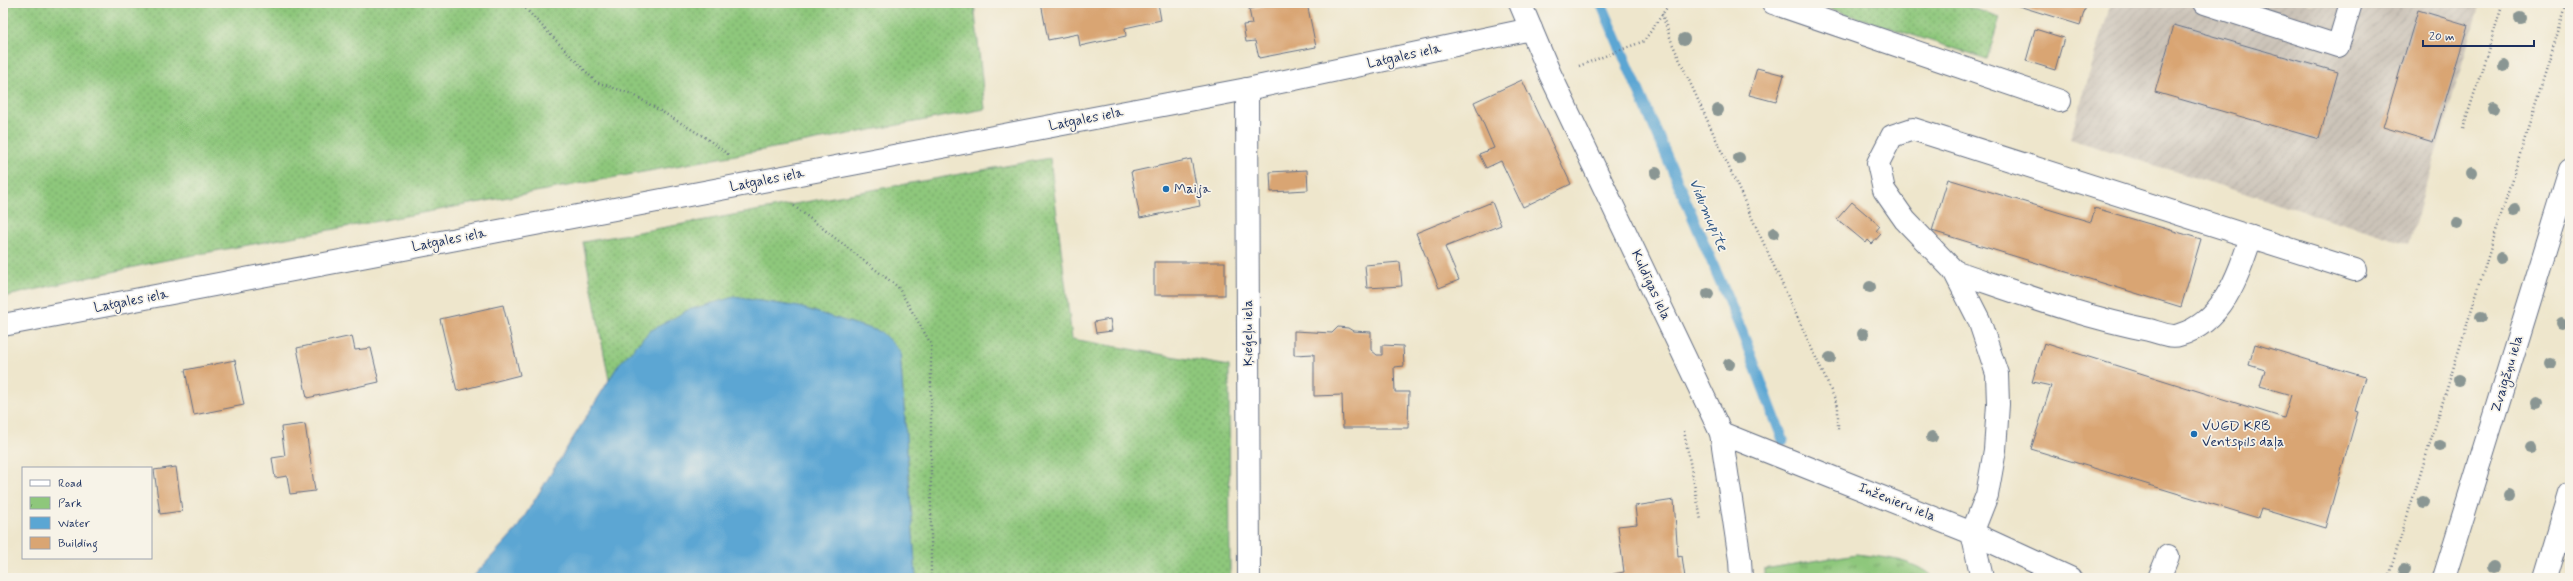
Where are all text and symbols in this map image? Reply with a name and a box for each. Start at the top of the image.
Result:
scale bar [2423,22,2534,48]
text: 20 m [2429,29,2455,45]
street label: Latgales iela [1365,39,1443,74]
street label: Latgales iela [1047,103,1125,136]
street label: Latgales iela [728,164,806,197]
water label: Vidumupīte [1684,176,1733,255]
place label: Maija [1174,180,1211,198]
marker: Maija [1161,184,1171,194]
street label: Latgales iela [410,224,488,257]
street label: Kuldīgas iela [1627,247,1675,323]
street label: Latgales iela [92,285,170,318]
street label: Ķieģeļu iela [1239,300,1257,366]
street label: Zvaigžņu iela [2487,333,2528,415]
place label: VUGD KRB Ventspils daļa [2202,417,2284,451]
marker: VUGD KRB Ventspils daļa [2189,429,2199,439]
legend [22,467,152,559]
text: Road [58,476,82,492]
street label: Inženieru iela [1856,478,1938,526]
text: Park [58,496,82,512]
text: Water [58,516,90,532]
text: Building [58,536,98,553]

